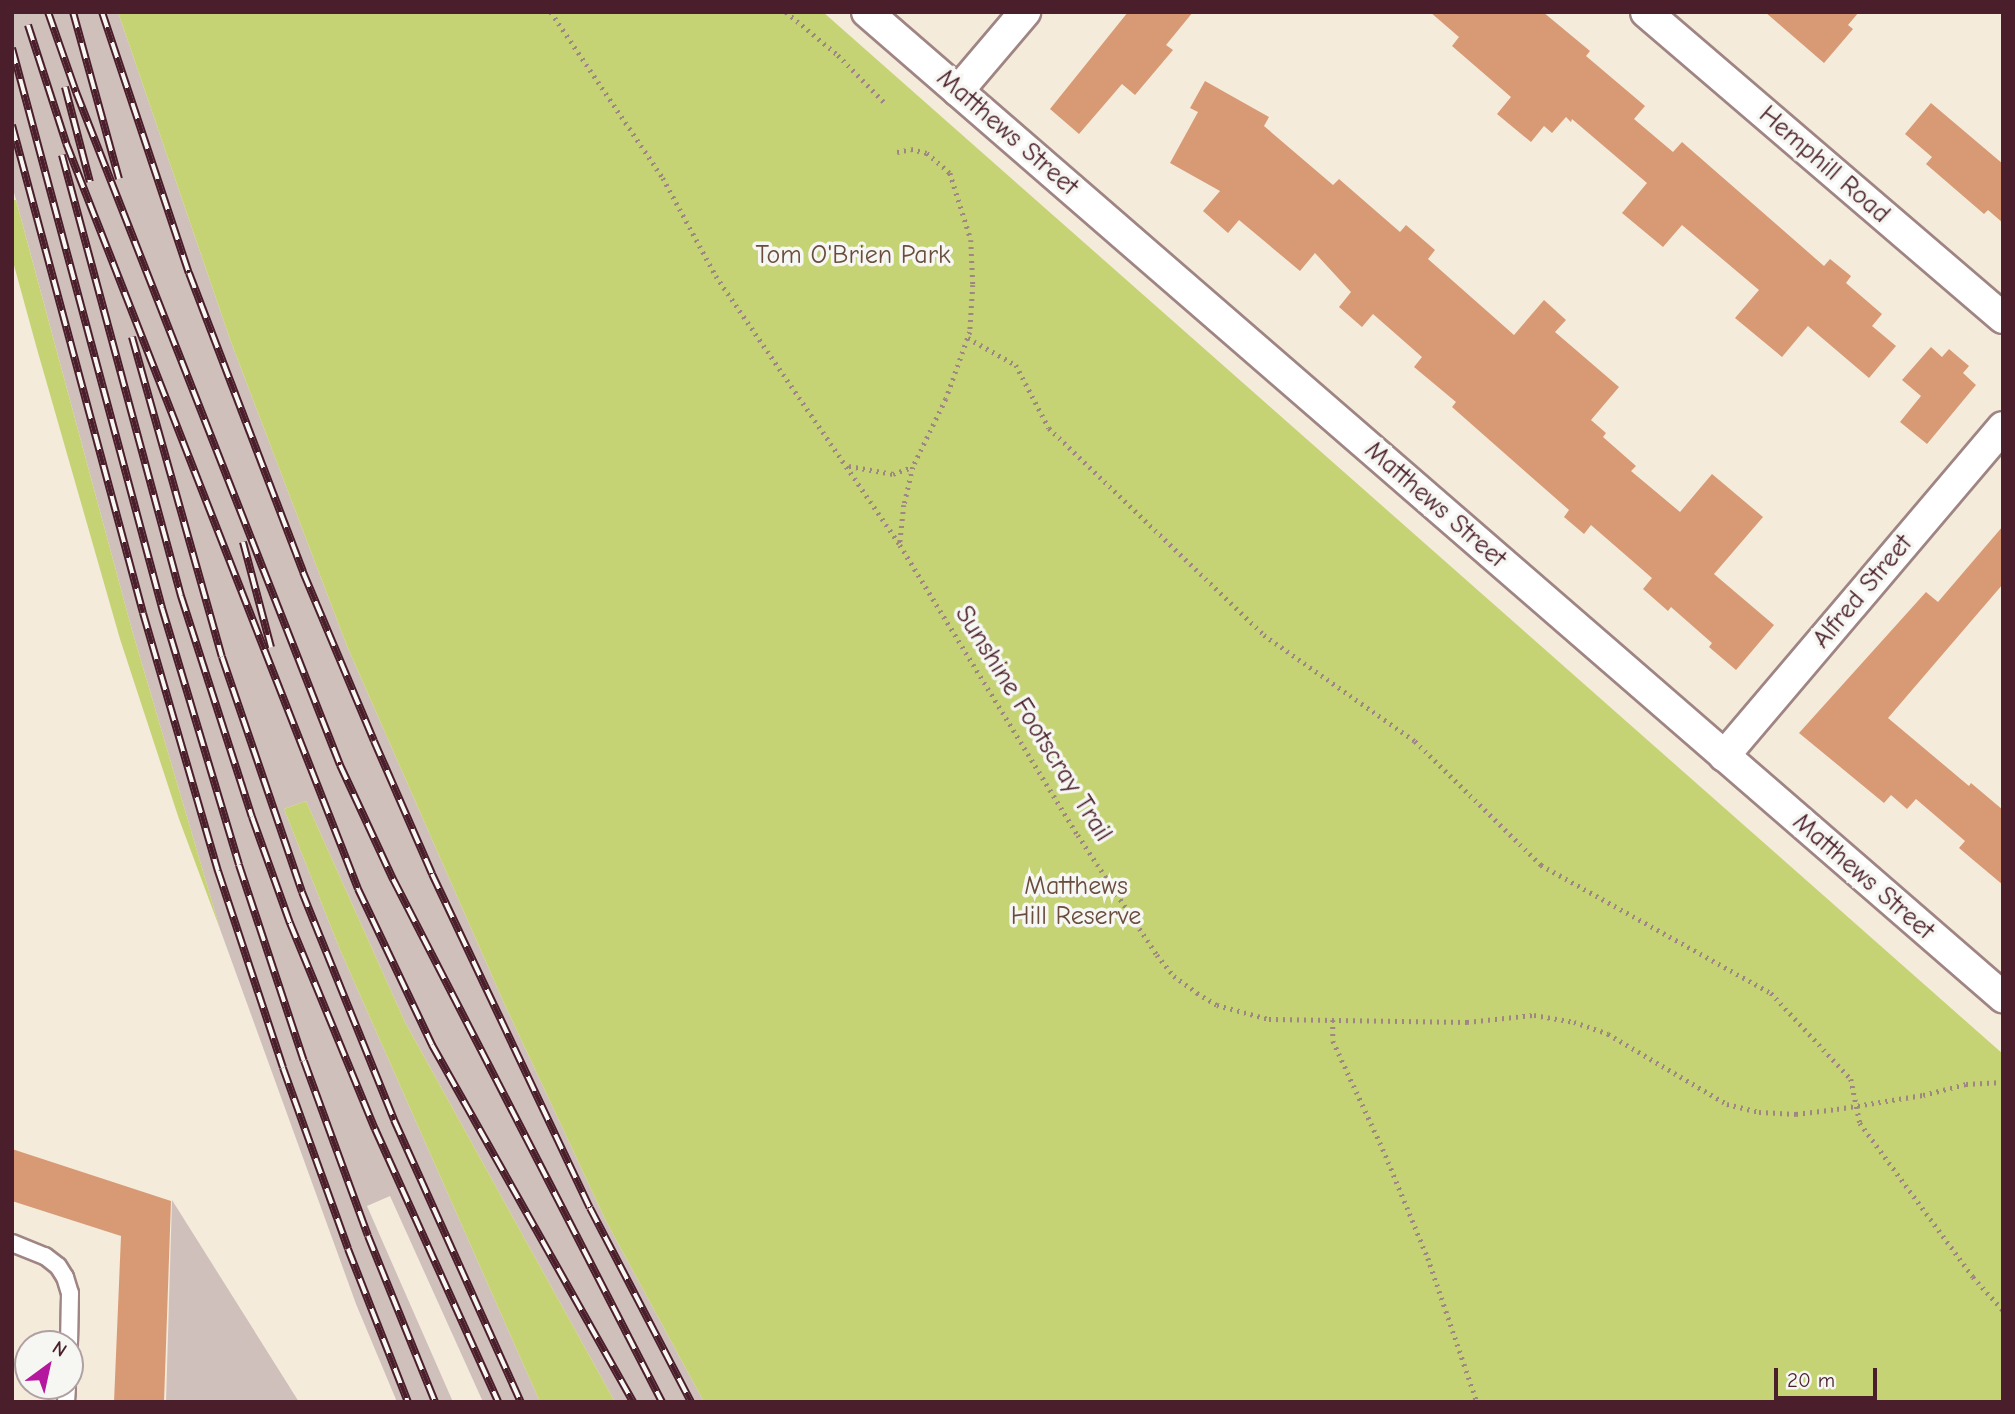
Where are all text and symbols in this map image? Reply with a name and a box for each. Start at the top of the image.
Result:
street label: Matthews Street [930,63,1084,203]
street label: Hemphill Road [1752,100,1896,230]
park label: Tom O'Brien Park [755,240,951,272]
street label: Matthews Street [1358,435,1512,575]
street label: Alfred Street [1807,529,1919,655]
street label: Sunshine Footscray Trail [948,600,1118,848]
street label: Matthews Street [1786,807,1940,947]
park label: Matthews Hill Reserve [1011,871,1141,932]
north arrow [14,1330,84,1400]
text: N [48,1336,71,1362]
scale bar [1777,1354,1880,1398]
text: 20 m [1787,1368,1835,1392]

